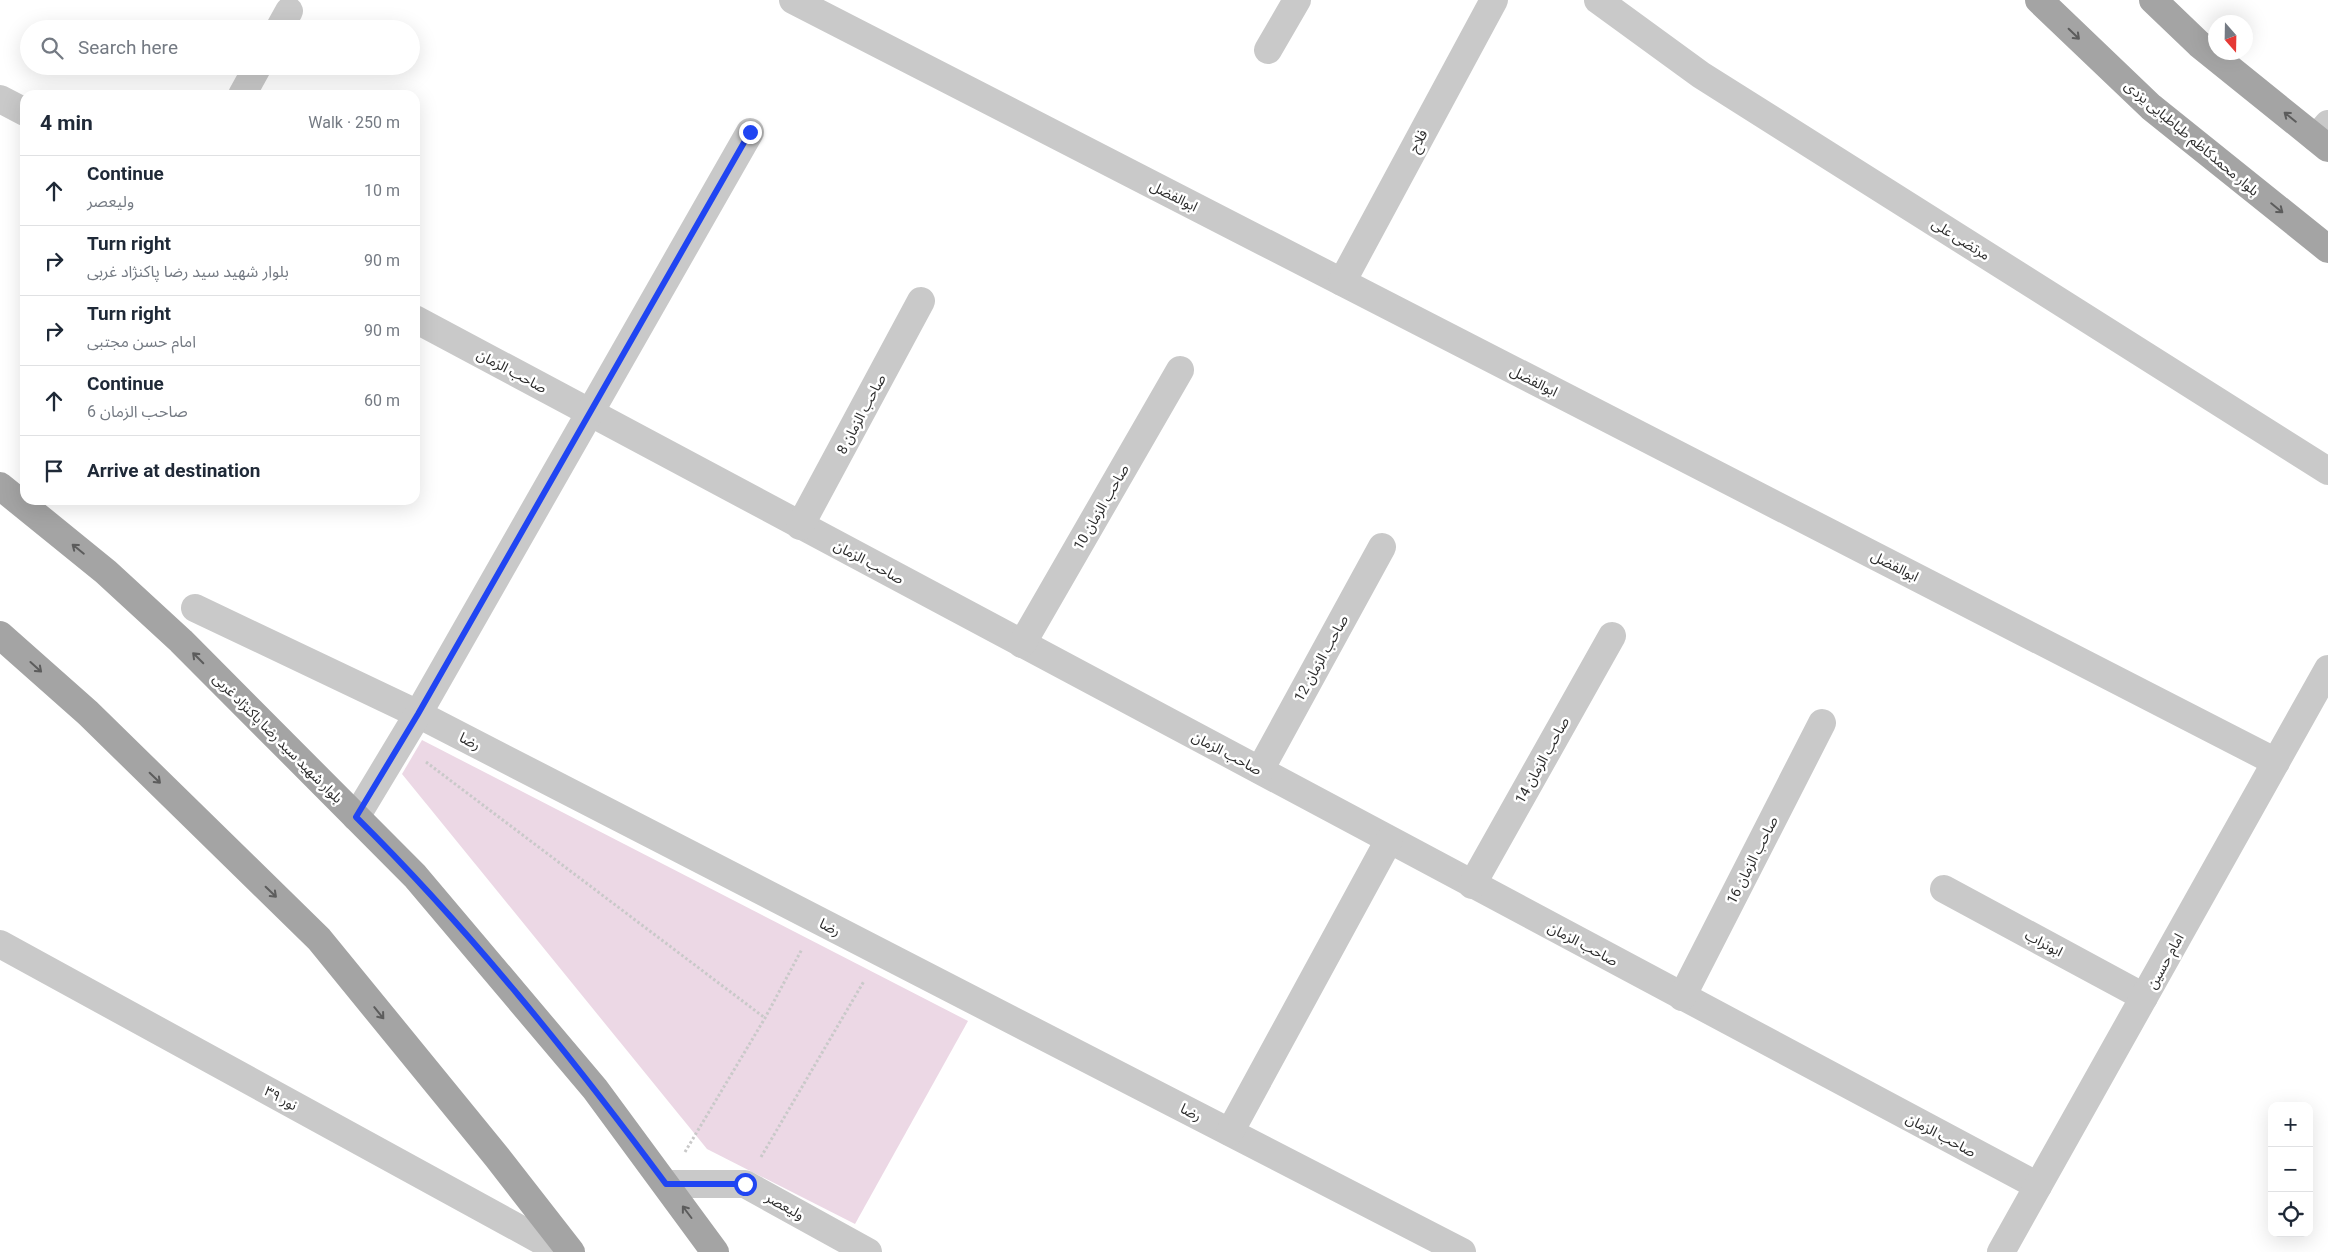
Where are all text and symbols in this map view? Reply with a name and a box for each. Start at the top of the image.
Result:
north arrow [2208,15,2253,60]
search box [20,20,420,75]
one-way arrow [2068,28,2080,40]
icon: search [38,34,66,62]
text: Search here [78,36,178,59]
street label: بلوار محمدکاظم طباطبایی یزدی [2120,77,2263,201]
text: 4 min [40,111,93,135]
one-way arrow [2284,112,2297,123]
text: Walk · 250 m [308,113,400,132]
route end [739,121,762,144]
street label: فلاح [1405,127,1433,157]
text: Continue [87,162,164,185]
icon: ahead [40,177,68,205]
street label: ابوالفضل [1147,177,1200,216]
text: 10 m [364,181,400,200]
text: ولیعصر [87,192,134,211]
one-way arrow [2270,203,2283,214]
street label: مرتضی علی [1929,215,1993,264]
text: Turn right [87,232,171,255]
icon: right [40,247,68,275]
text: 90 m [364,251,400,270]
text: بلوار شهید سید رضا پاکنژاد غربی [87,262,289,281]
text: Turn right [87,302,171,325]
icon: right [40,317,68,345]
text: 90 m [364,321,400,340]
text: امام حسن مجتبی [87,332,196,351]
street label: صاحب الزمان [474,346,550,397]
street label: ابوالفضل [1507,362,1560,401]
street label: صاحب الزمان 8 [833,371,890,457]
text: Continue [87,372,164,395]
icon: ahead [40,387,68,415]
text: 60 m [364,391,400,410]
text: صاحب الزمان 6 [87,402,188,421]
icon: arrive [40,457,68,485]
text: Arrive at destination [87,459,260,482]
street label: صاحب الزمان 10 [1070,461,1133,553]
street label: صاحب الزمان [831,537,907,588]
one-way arrow [71,543,84,554]
street label: ابوالفضل [1868,547,1921,586]
street label: صاحب الزمان 12 [1291,612,1352,704]
one-way arrow [192,652,204,664]
one-way arrow [30,661,43,673]
street label: بلوار شهید سید رضا پاکنژاد غربی [208,670,346,808]
street label: صاحب الزمان 14 [1512,714,1573,806]
street label: صاحب الزمان [1189,728,1265,779]
street label: رضا [456,729,483,754]
one-way arrow [148,772,160,784]
street label: صاحب الزمان 16 [1723,813,1782,907]
one-way arrow [265,886,277,898]
street label: رضا [816,915,843,940]
street label: صاحب الزمان [1545,919,1621,970]
street label: ابوتراب [2022,926,2066,960]
street label: امام حسین [2143,931,2189,993]
one-way arrow [374,1006,385,1019]
street label: نور ۳۹ [261,1083,300,1114]
street label: رضا [1177,1100,1204,1125]
map controls [2268,1102,2313,1237]
button: + [2268,1102,2313,1147]
street label: صاحب الزمان [1903,1110,1979,1161]
button: − [2268,1147,2313,1192]
route start [734,1173,757,1196]
street label: ولیعصر [762,1189,807,1224]
button: locate [2268,1192,2313,1237]
one-way arrow [681,1206,692,1219]

